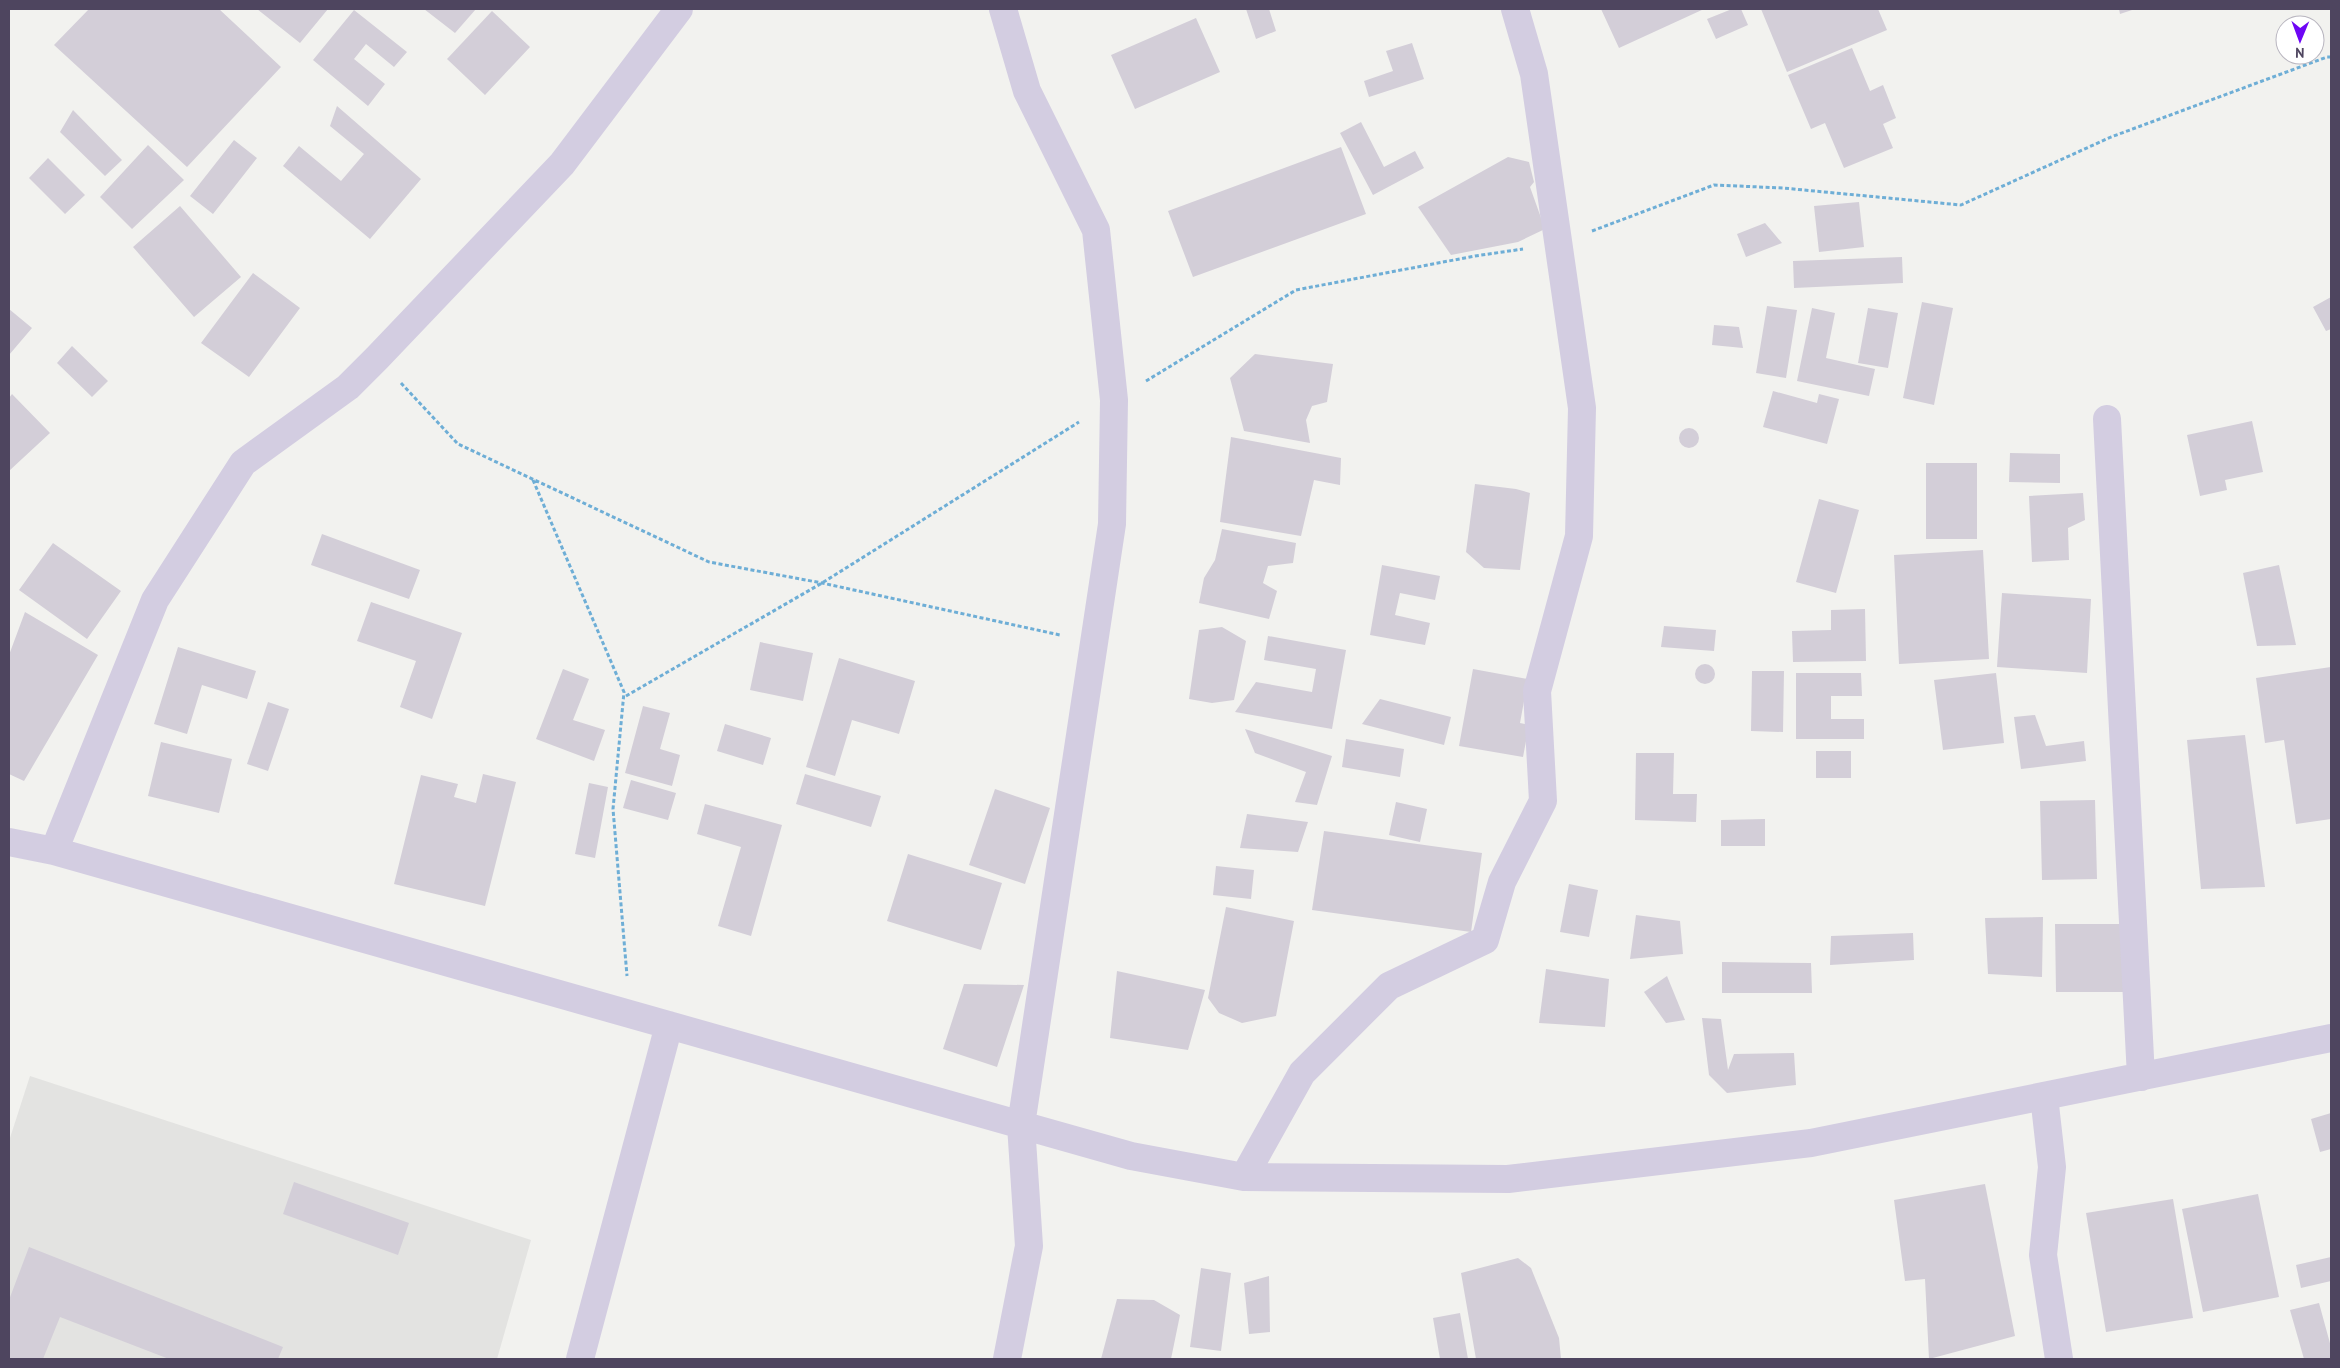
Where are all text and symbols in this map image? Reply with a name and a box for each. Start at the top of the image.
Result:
north arrow [2275,15,2325,65]
text: N [2295,44,2305,62]

